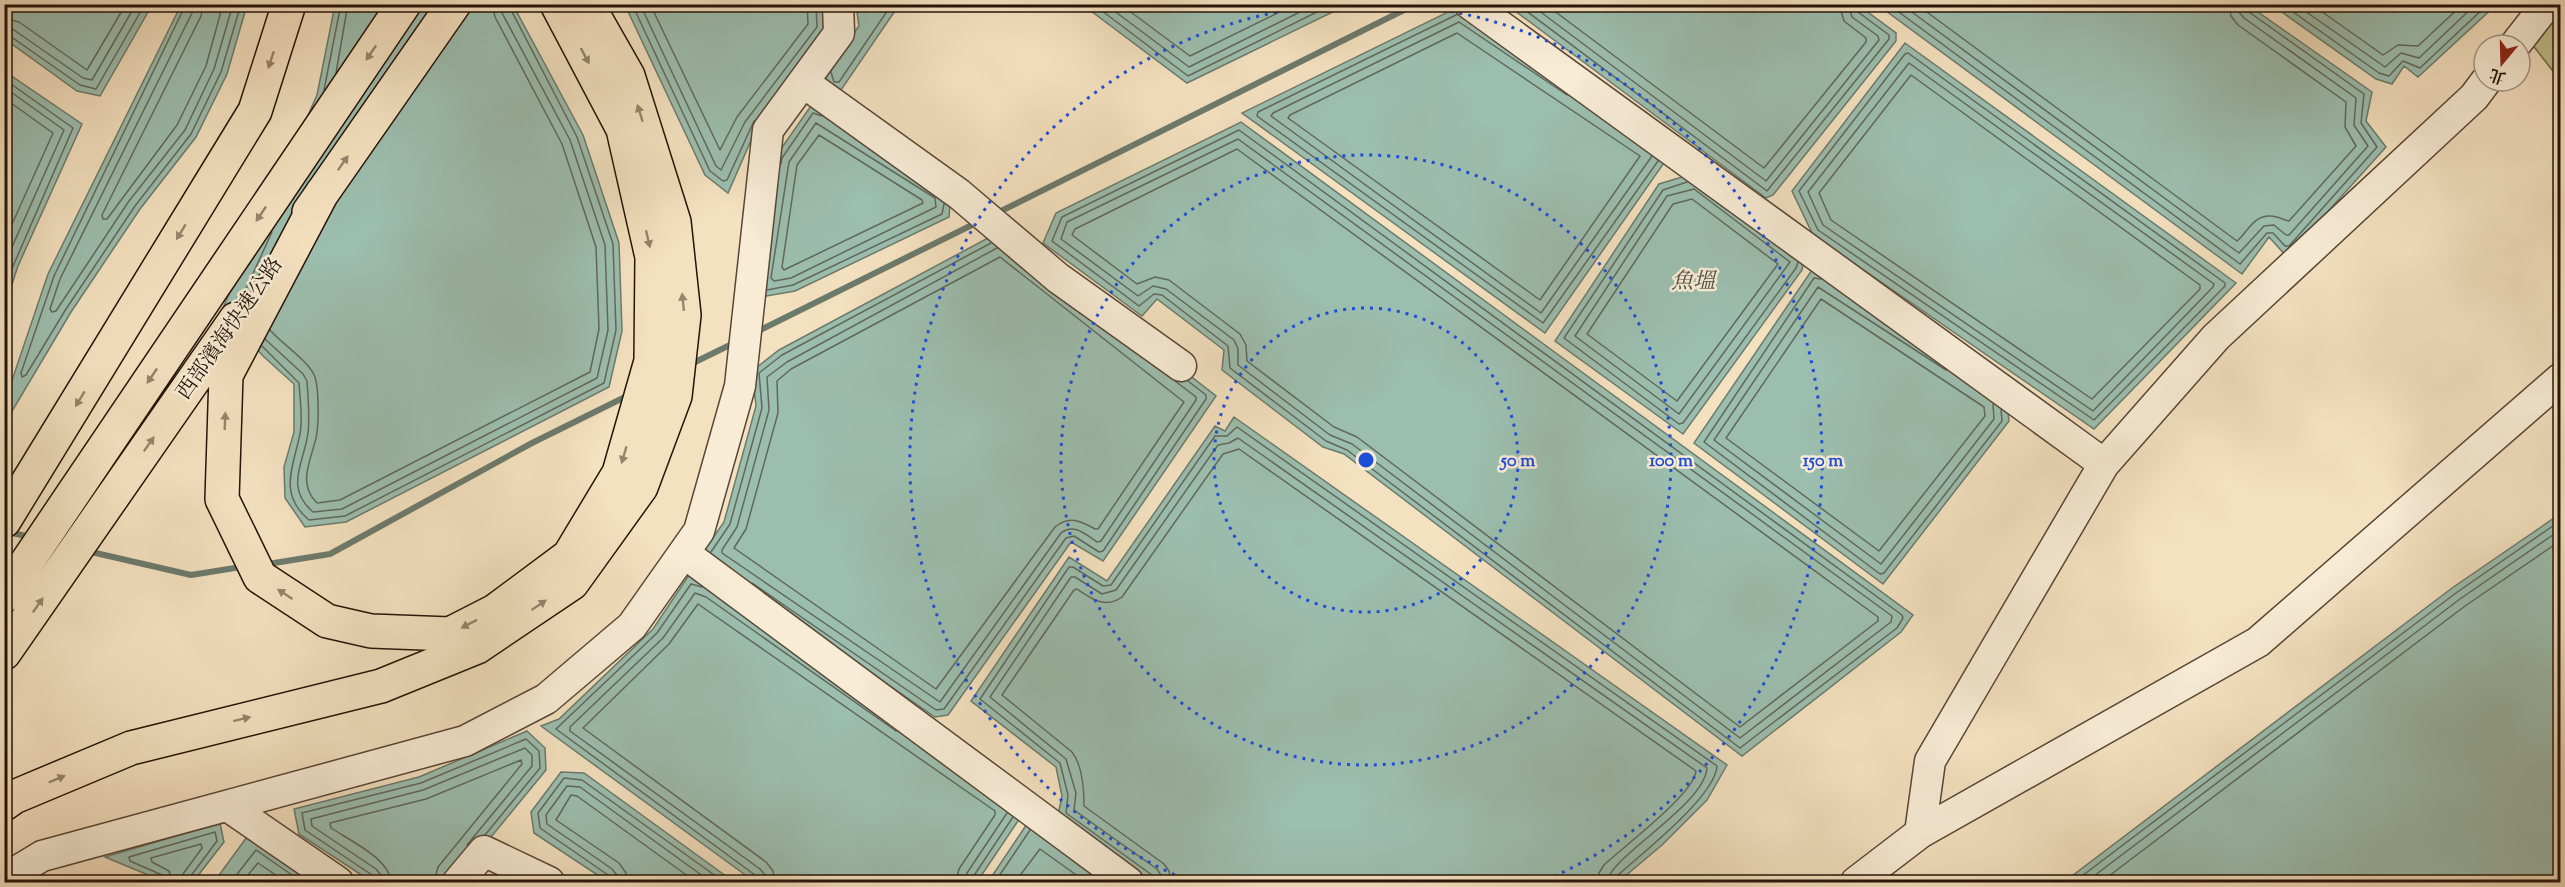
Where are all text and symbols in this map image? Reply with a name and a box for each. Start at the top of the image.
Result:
north arrow [2472,33,2532,93]
one-way arrow [366,45,377,61]
one-way arrow [580,48,589,65]
one-way arrow [266,51,275,69]
text: 北 [2487,61,2509,88]
one-way arrow [635,104,644,122]
one-way arrow [337,155,349,171]
one-way arrow [255,206,267,222]
one-way arrow [176,224,187,240]
one-way arrow [643,230,653,248]
street label: 西部濱海快速公路 [170,252,291,407]
water label: 魚塭 [1671,267,1718,299]
one-way arrow [678,293,688,312]
one-way arrow [146,367,158,383]
one-way arrow [75,391,86,407]
one-way arrow [220,412,229,431]
one-way arrow [143,437,155,453]
one-way arrow [619,446,628,464]
text: 50 m [1499,449,1535,475]
text: 100 m [1649,449,1693,475]
text: 150 m [1803,449,1843,475]
centre of rings [1356,450,1376,470]
one-way arrow [278,588,294,600]
one-way arrow [32,597,44,613]
one-way arrow [531,600,547,611]
one-way arrow [460,619,477,629]
one-way arrow [233,714,252,724]
one-way arrow [49,774,67,784]

